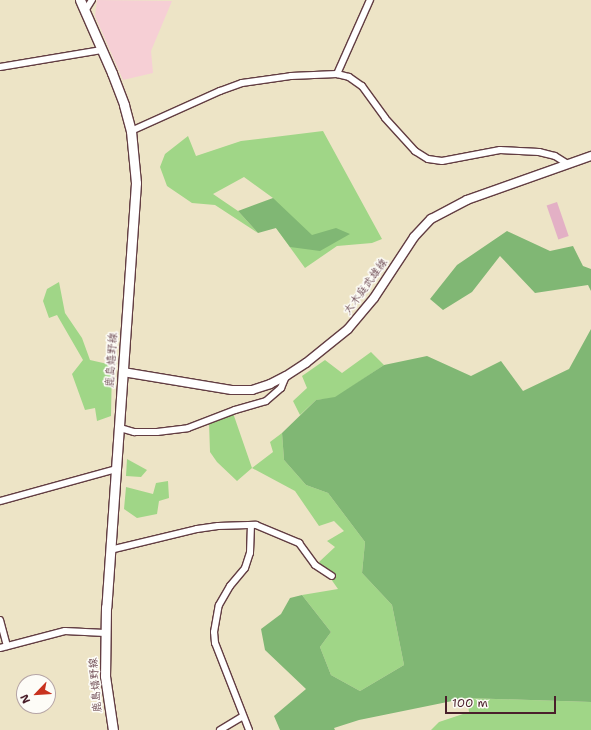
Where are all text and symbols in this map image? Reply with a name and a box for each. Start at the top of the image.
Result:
street label: 大木庭武雄線 [341,256,391,318]
street label: 鹿島嬉野線 [103,332,121,388]
street label: 鹿島嬉野線 [87,657,105,713]
north arrow [16,674,56,714]
scale bar [447,688,558,714]
text: N [17,692,34,706]
text: 100 m [452,695,488,711]

